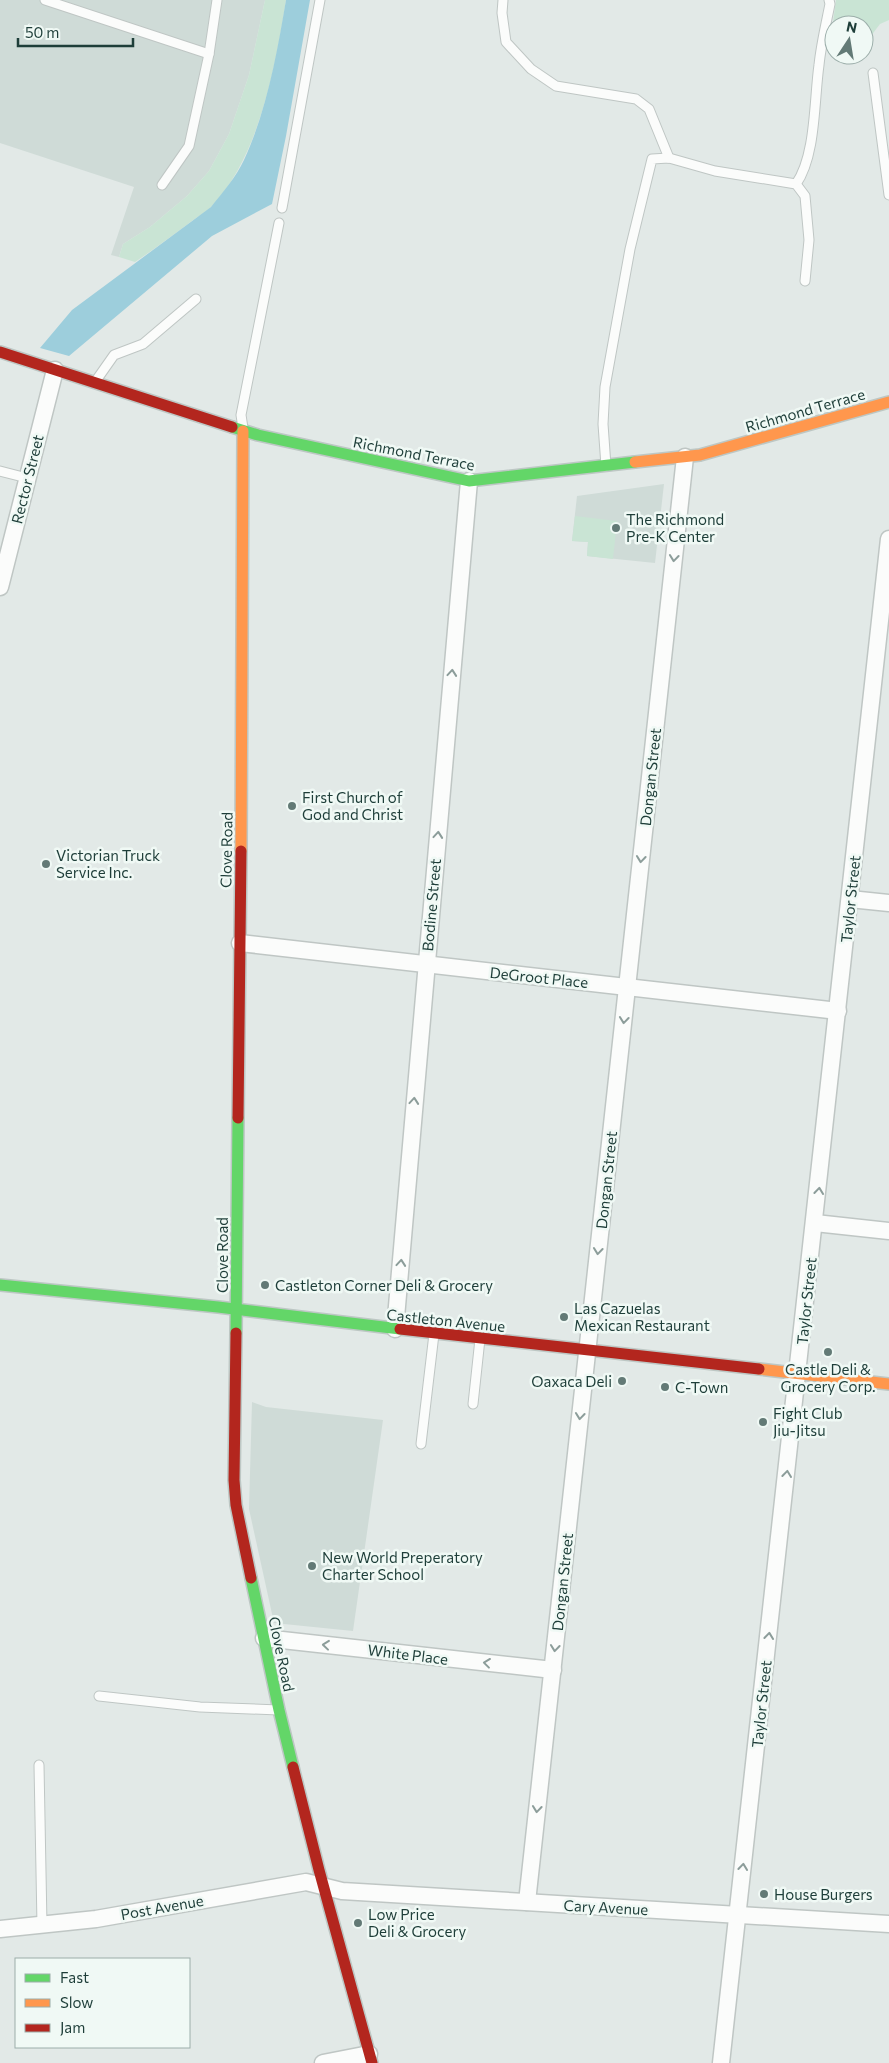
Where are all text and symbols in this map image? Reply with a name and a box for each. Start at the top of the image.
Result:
scale bar [18,15,132,47]
north arrow [824,15,874,65]
text: N [845,17,859,36]
text: 50 m [25,23,59,41]
street label: Richmond Terrace [743,384,867,436]
street label: Richmond Terrace [352,432,476,474]
street label: Rector Street [7,433,47,525]
place label: The Richmond Pre-K Center [626,510,724,545]
marker: The Richmond Pre-K Center [610,522,622,534]
one-way arrow [669,554,680,562]
one-way arrow [446,669,457,677]
street label: Dongan Street [636,727,664,827]
place label: First Church of God and Christ [302,788,403,823]
marker: First Church of God and Christ [286,800,298,812]
street label: Clove Road [216,812,236,888]
one-way arrow [432,830,443,838]
place label: Victorian Truck Service Inc. [56,846,160,881]
street label: Taylor Street [836,854,864,944]
one-way arrow [636,855,647,863]
marker: Victorian Truck Service Inc. [40,858,52,870]
street label: Bodine Street [418,858,444,952]
street label: DeGroot Place [489,963,589,991]
one-way arrow [619,1016,630,1024]
one-way arrow [409,1097,420,1105]
street label: Dongan Street [592,1130,620,1230]
one-way arrow [813,1186,824,1194]
street label: Clove Road [213,1217,231,1293]
one-way arrow [593,1247,604,1255]
street label: Taylor Street [792,1256,820,1346]
one-way arrow [395,1259,406,1267]
place label: Castleton Corner Deli & Grocery [275,1276,493,1294]
marker: Castleton Corner Deli & Grocery [259,1279,271,1291]
place label: Las Cazuelas Mexican Restaurant [574,1299,710,1334]
street label: Castleton Avenue [386,1305,506,1335]
marker: Las Cazuelas Mexican Restaurant [558,1311,570,1323]
marker: Castle Deli & Grocery Corp. [822,1346,834,1358]
place label: Castle Deli & Grocery Corp. [781,1360,875,1395]
place label: Oaxaca Deli [531,1372,612,1390]
marker: Oaxaca Deli [616,1375,628,1387]
place label: C-Town [675,1378,728,1396]
marker: C-Town [659,1381,671,1393]
place label: Fight Club Jiu-Jitsu [773,1404,843,1439]
one-way arrow [575,1413,586,1421]
marker: Fight Club Jiu-Jitsu [757,1416,769,1428]
one-way arrow [781,1470,792,1478]
street label: Dongan Street [548,1532,576,1632]
place label: New World Preperatory Charter School [322,1548,483,1583]
marker: New World Preperatory Charter School [306,1560,318,1572]
street label: Clove Road [265,1615,299,1693]
one-way arrow [763,1631,774,1639]
one-way arrow [321,1639,329,1650]
street label: White Place [367,1640,449,1668]
one-way arrow [550,1644,561,1652]
one-way arrow [483,1658,491,1669]
street label: Taylor Street [747,1659,775,1749]
one-way arrow [532,1805,543,1813]
one-way arrow [737,1862,748,1870]
place label: House Burgers [774,1885,873,1903]
marker: House Burgers [758,1888,770,1900]
street label: Post Avenue [119,1891,205,1923]
street label: Cary Avenue [563,1896,649,1918]
place label: Low Price Deli & Grocery [368,1905,466,1940]
marker: Low Price Deli & Grocery [352,1917,364,1929]
legend [15,1958,190,2048]
text: Fast [60,1968,89,1986]
text: Slow [60,1993,93,2011]
text: Jam [60,2018,85,2036]

